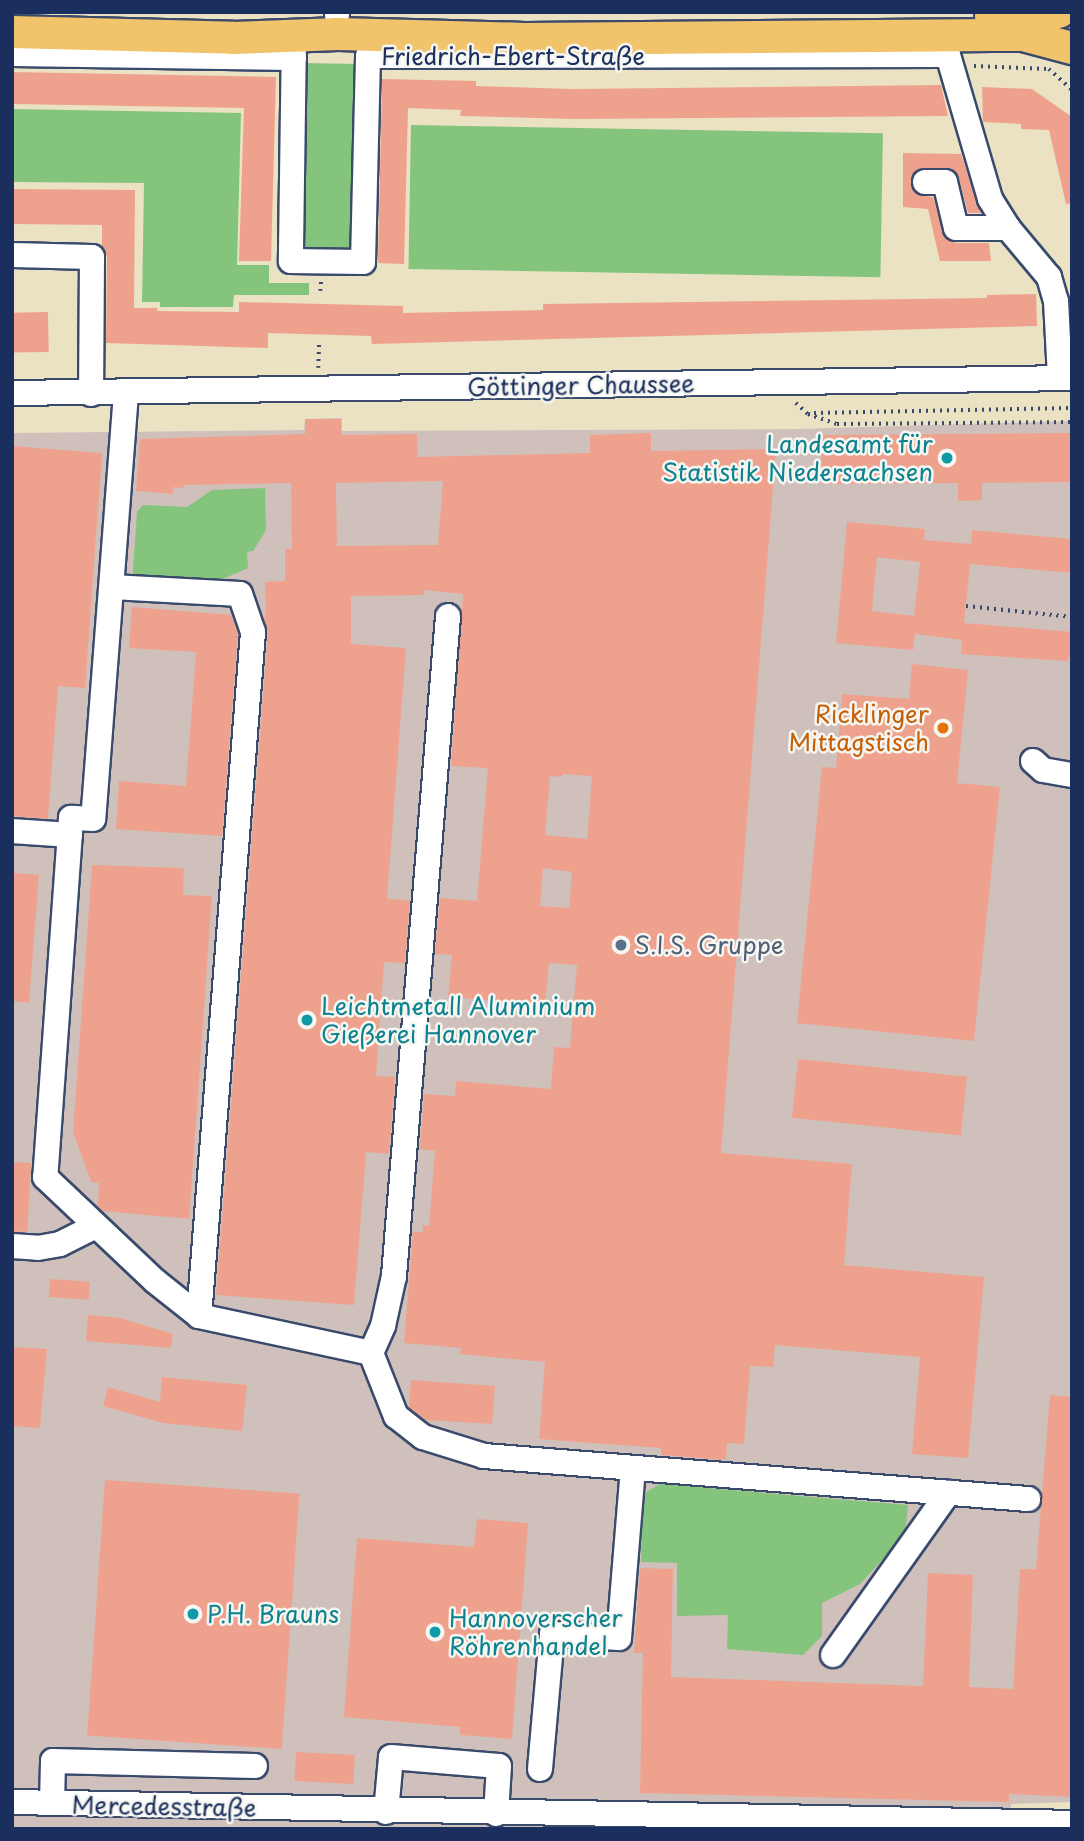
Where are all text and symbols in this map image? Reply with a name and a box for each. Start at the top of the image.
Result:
street label: Friedrich-Ebert-Straße [381,42,645,70]
street label: Göttinger Chaussee [467,369,695,401]
place label: Landesamt für Statistik Niedersachsen [663,430,933,486]
marker: Landesamt für Statistik Niedersachsen [939,450,955,466]
place label: Ricklinger Mittagstisch [789,700,929,756]
marker: Ricklinger Mittagstisch [935,720,951,736]
place label: S.I.S. Gruppe [635,931,785,959]
marker: S.I.S. Gruppe [613,937,629,953]
place label: Leichtmetall Aluminium Gießerei Hannover [321,992,595,1048]
marker: Leichtmetall Aluminium Gießerei Hannover [299,1012,315,1028]
place label: P.H. Brauns [207,1600,341,1628]
place label: Hannoverscher Röhrenhandel [449,1604,622,1660]
marker: P.H. Brauns [185,1606,201,1622]
marker: Hannoverscher Röhrenhandel [427,1624,443,1640]
street label: Mercedesstraße [71,1790,257,1822]

